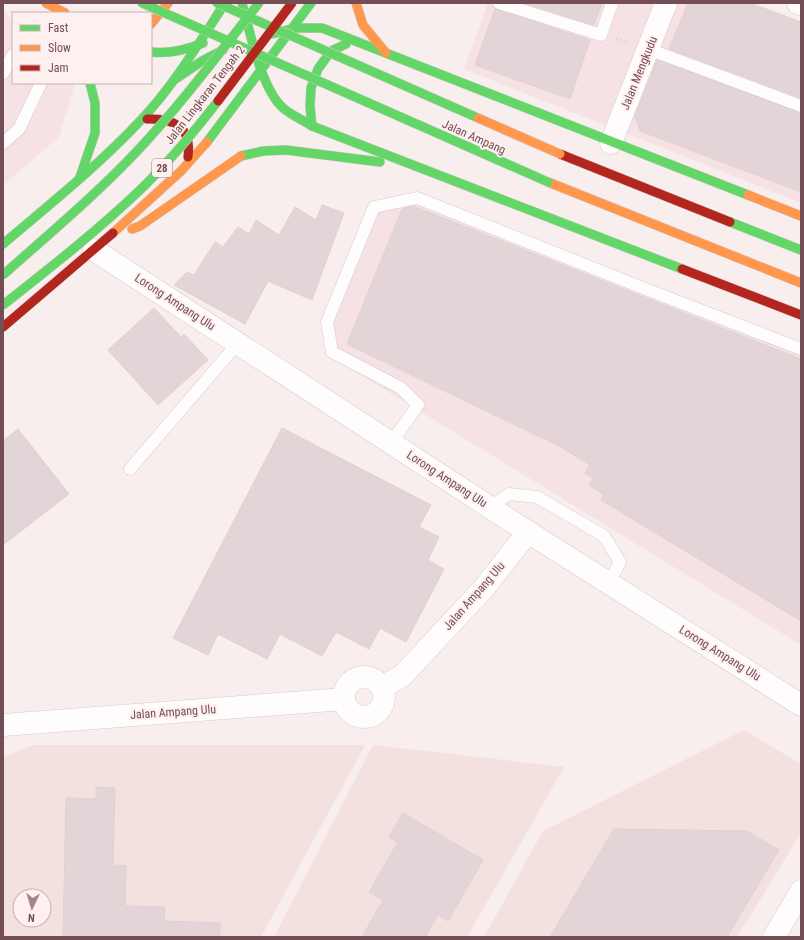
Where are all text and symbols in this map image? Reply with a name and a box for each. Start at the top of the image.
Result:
legend [12,12,152,84]
text: Fast [48,21,69,35]
street label: Jalan Mengkudu [618,34,660,112]
text: Slow [48,41,71,55]
street label: Jalan Lingkaran Tengah 2 [162,43,248,147]
text: Jam [48,61,69,75]
street label: Jalan Ampang [440,117,508,157]
road number: 28 [152,159,172,177]
street label: Lorong Ampang Ulu [132,271,218,333]
street label: Lorong Ampang Ulu [404,448,490,510]
street label: Jalan Ampang Ulu [441,559,508,633]
street label: Lorong Ampang Ulu [677,622,763,684]
street label: Jalan Ampang Ulu [130,702,217,722]
north arrow [12,888,52,928]
text: N [27,911,35,924]

